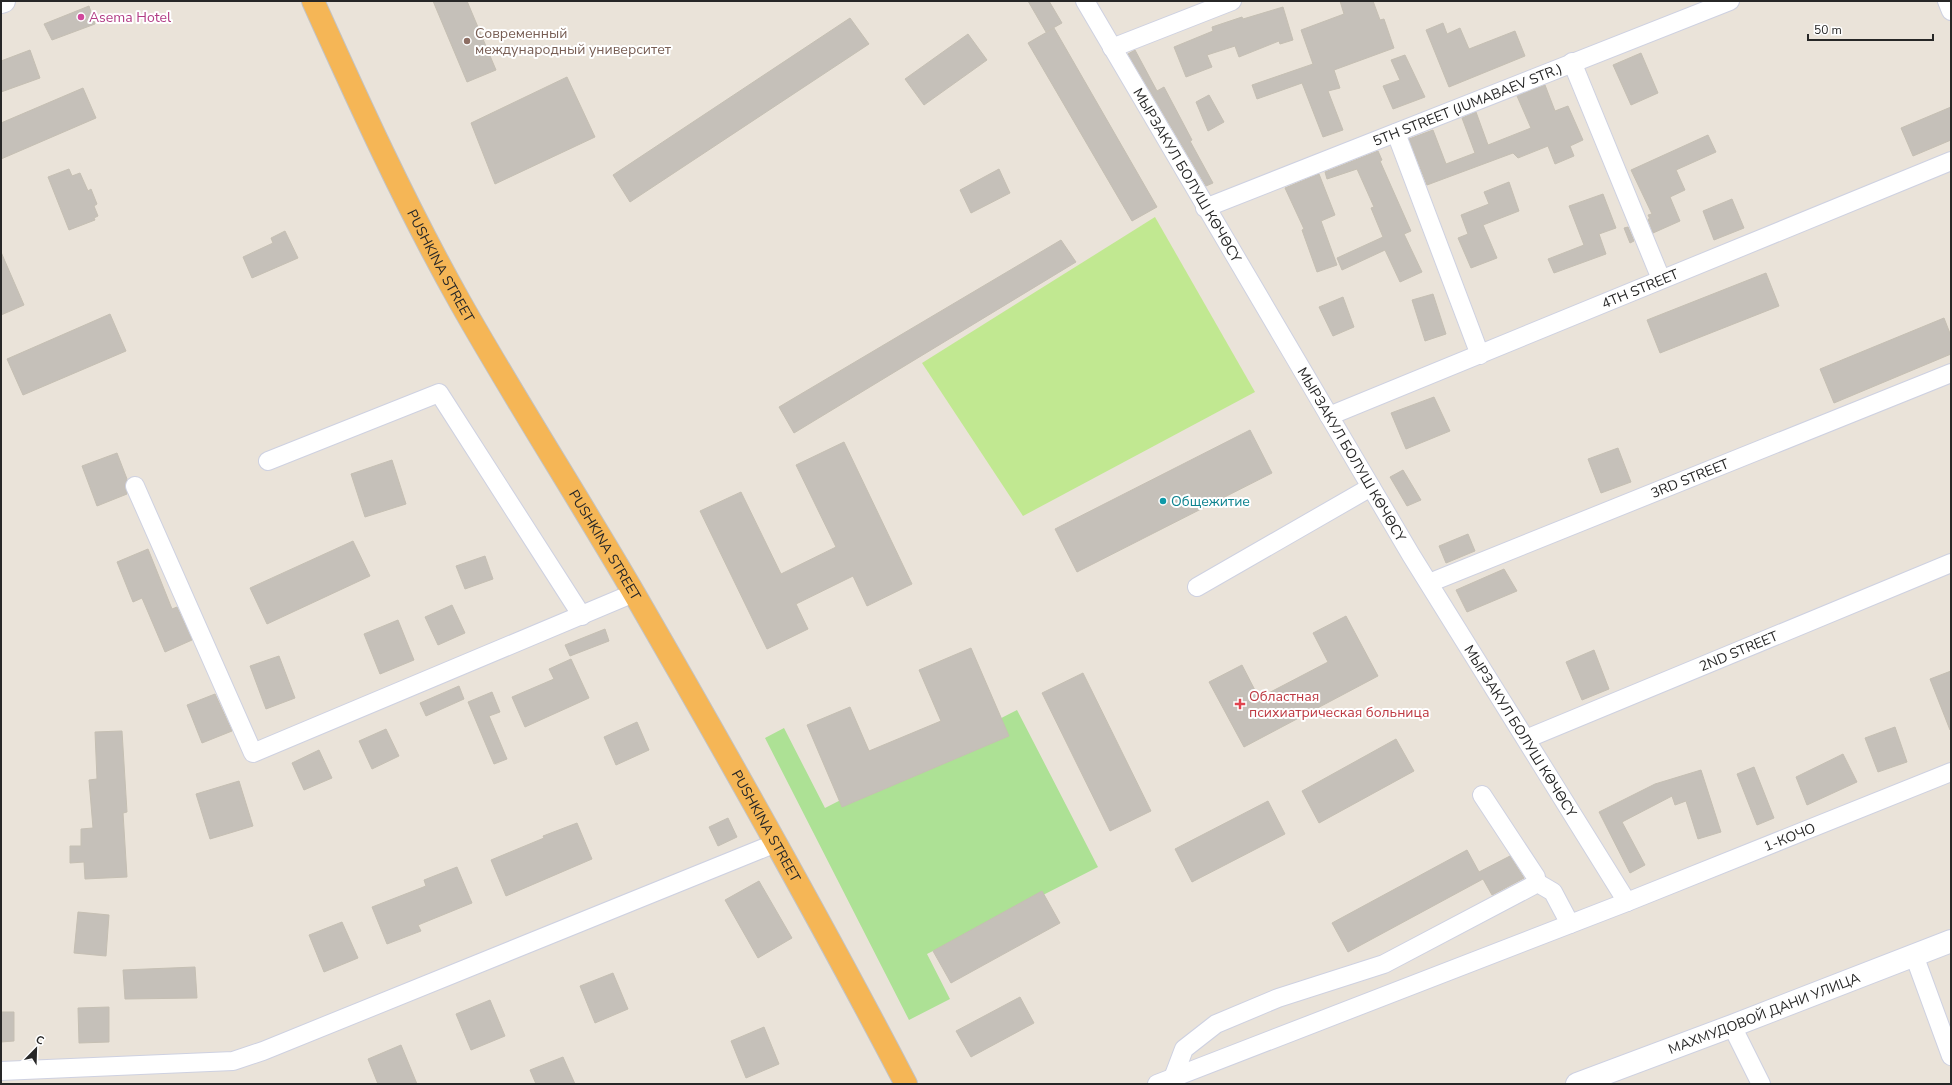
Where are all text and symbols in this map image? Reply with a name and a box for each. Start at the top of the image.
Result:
place label: Asema Hotel [89,8,172,27]
marker: Asema Hotel [76,12,86,22]
scale bar [1808,16,1933,42]
text: 50 m [1814,22,1842,38]
place label: Современный международный университет [475,24,672,59]
marker: Современный международный университет [462,36,472,46]
street label: 5TH STREET (JUMABAEV STR.) [1370,59,1565,151]
street label: МЫРЗАКУЛ БОЛУШ КӨЧӨСҮ [1128,85,1246,266]
street label: PUSHKINA STREET [402,206,479,326]
street label: 4TH STREET [1599,264,1682,313]
street label: МЫРЗАКУЛ БОЛУШ КӨЧӨСҮ [1293,364,1410,546]
street label: 3RD STREET [1648,454,1732,503]
street label: PUSHKINA STREET [564,486,645,604]
place label: Общежитие [1171,492,1250,511]
marker: Общежитие [1158,496,1168,506]
street label: 2ND STREET [1696,626,1781,676]
street label: МЫРЗАКУЛ БОЛУШ КӨЧӨСҮ [1459,642,1581,821]
place label: Областная психиатрическая больница [1249,687,1429,722]
marker: Областная психиатрическая больница [1234,698,1246,710]
street label: PUSHKINA STREET [727,767,805,886]
street label: 1-КОЧО [1761,818,1818,856]
street label: МАХМУДОВОЙ ДАНИ УЛИЦА [1666,968,1863,1059]
north arrow [16,1029,56,1069]
text: С [33,1032,47,1049]

